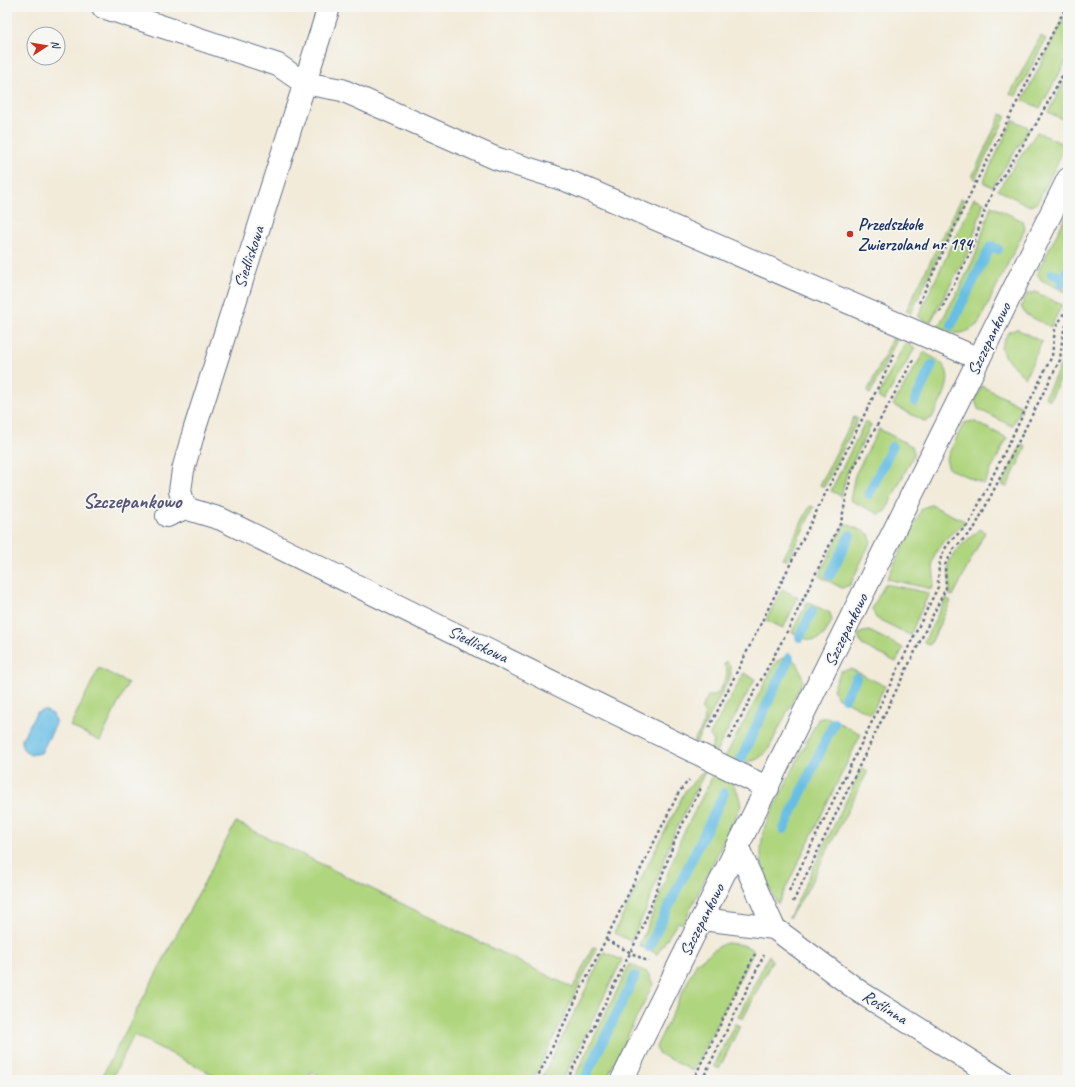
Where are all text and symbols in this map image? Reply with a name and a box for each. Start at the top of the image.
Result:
north arrow [26,26,66,66]
text: N [48,39,64,51]
place label: Przedszkole Zwierzoland nr 194 [858,214,974,255]
street label: Siedliskowa [229,222,269,291]
marker: Przedszkole Zwierzoland nr 194 [845,229,855,239]
street label: Szczepankowo [962,298,1016,379]
district label: Szczepankowo [83,488,183,514]
street label: Szczepankowo [819,589,873,670]
street label: Siedliskowa [445,621,512,668]
street label: Szczepankowo [675,879,730,960]
street label: Roślinna [859,985,912,1029]

